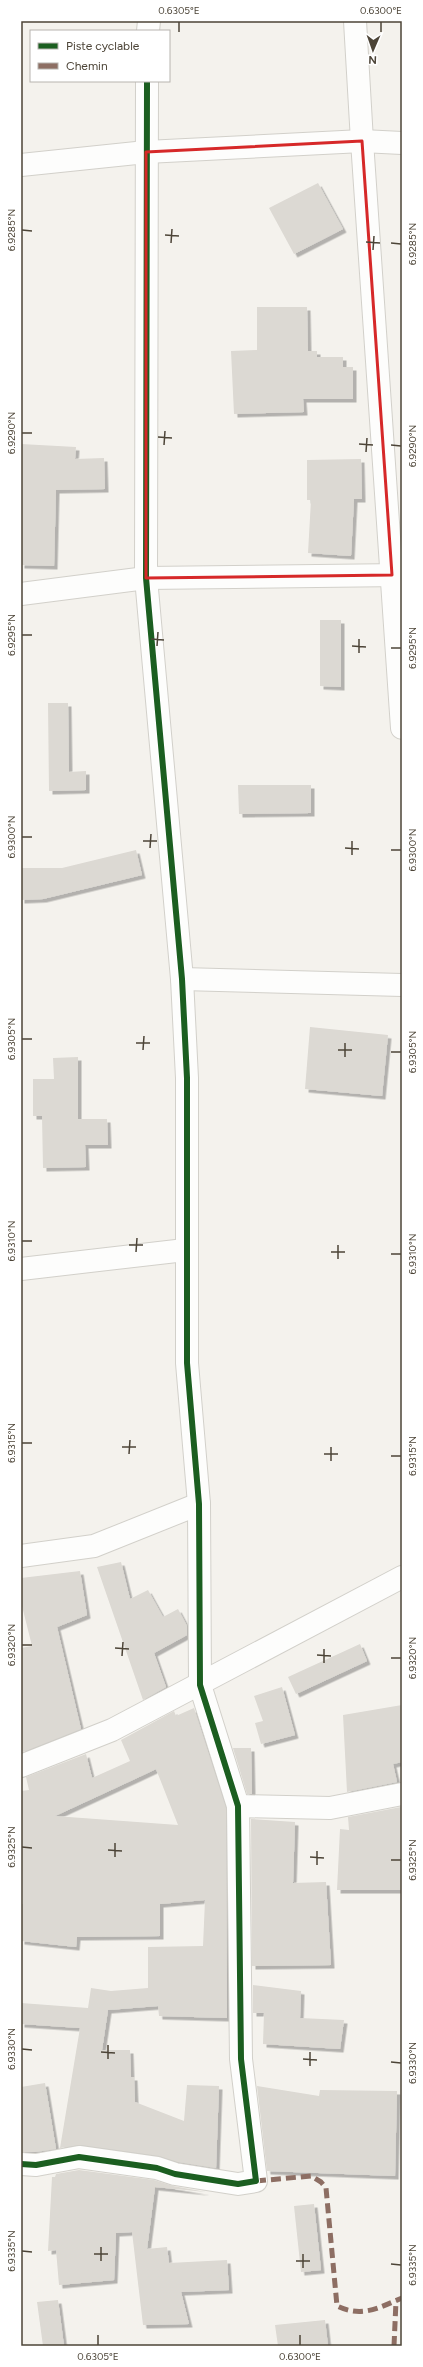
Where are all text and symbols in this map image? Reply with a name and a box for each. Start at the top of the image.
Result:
text: 0.6305°E [158,4,200,17]
text: 0.6300°E [360,4,402,17]
legend [30,30,170,82]
north arrow [353,30,393,70]
text: Piste cyclable [66,39,140,53]
text: N [368,53,377,66]
text: Chemin [66,59,108,73]
text: 6.9285°N [5,209,18,251]
text: 6.9285°N [406,223,419,265]
text: 6.9290°N [5,412,18,454]
text: 6.9290°N [406,425,419,467]
text: 6.9295°N [5,614,18,656]
text: 6.9295°N [406,627,419,669]
text: 6.9300°N [5,815,18,859]
text: 6.9300°N [406,828,419,872]
text: 6.9305°N [5,1018,18,1060]
text: 6.9305°N [406,1031,419,1073]
text: 6.9310°N [5,1221,18,1261]
text: 6.9310°N [406,1234,419,1274]
text: 6.9315°N [5,1423,18,1463]
text: 6.9315°N [406,1436,419,1476]
text: 6.9320°N [5,1624,18,1666]
text: 6.9320°N [406,1637,419,1679]
text: 6.9325°N [5,1826,18,1868]
text: 6.9325°N [406,1839,419,1881]
text: 6.9330°N [5,2028,18,2070]
text: 6.9330°N [406,2042,419,2084]
text: 6.9335°N [5,2230,18,2272]
text: 6.9335°N [406,2244,419,2286]
text: 0.6305°E [77,2350,119,2363]
text: 0.6300°E [279,2350,321,2363]

